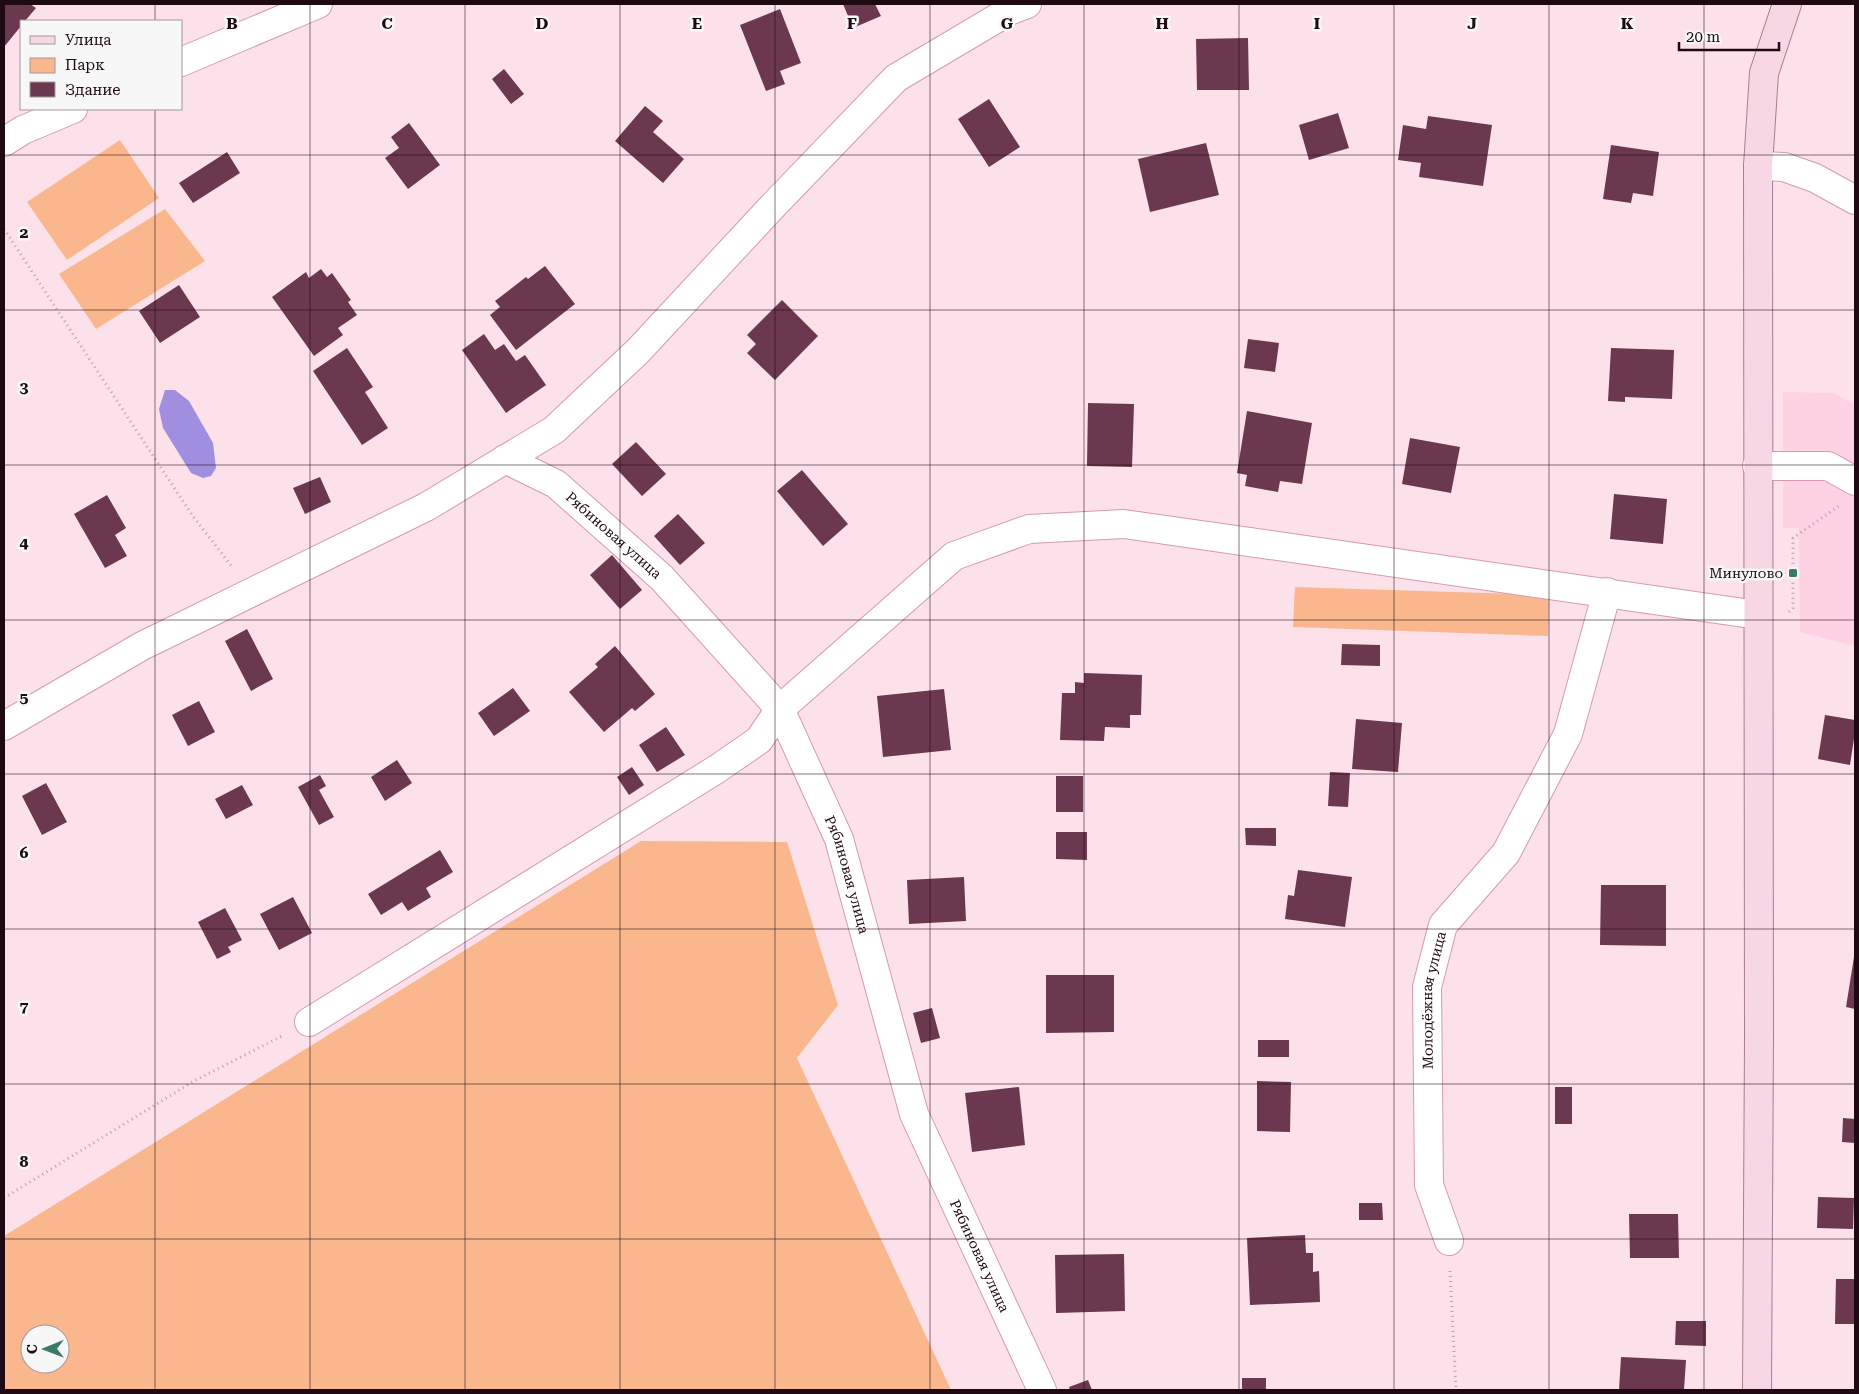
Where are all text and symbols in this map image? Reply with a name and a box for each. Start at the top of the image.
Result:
text: B [226,14,238,33]
text: C [381,14,393,33]
text: D [536,14,549,33]
text: E [692,14,702,33]
text: F [847,14,857,33]
text: G [1001,14,1014,33]
text: H [1155,14,1169,33]
text: I [1314,14,1320,33]
text: J [1467,14,1477,33]
text: K [1621,14,1634,33]
legend [20,20,182,110]
scale bar [1679,20,1779,52]
text: 20 m [1686,28,1721,46]
text: Улица [65,31,111,49]
text: Парк [65,56,105,74]
text: Здание [65,81,121,99]
text: 2 [20,223,29,242]
text: 3 [20,378,29,397]
street label: Рябиновая улица [563,489,665,582]
text: 4 [20,533,29,552]
place label: Минулово [1709,565,1783,581]
marker: Минулово [1787,567,1799,579]
text: 5 [20,688,29,707]
street label: Рябиновая улица [822,813,873,936]
text: 6 [20,843,29,862]
street label: Молодёжная улица [1419,929,1449,1069]
text: 7 [20,997,29,1016]
text: 8 [20,1152,29,1171]
street label: Рябиновая улица [947,1197,1013,1315]
north arrow [20,1324,70,1374]
text: С [24,1344,40,1354]

